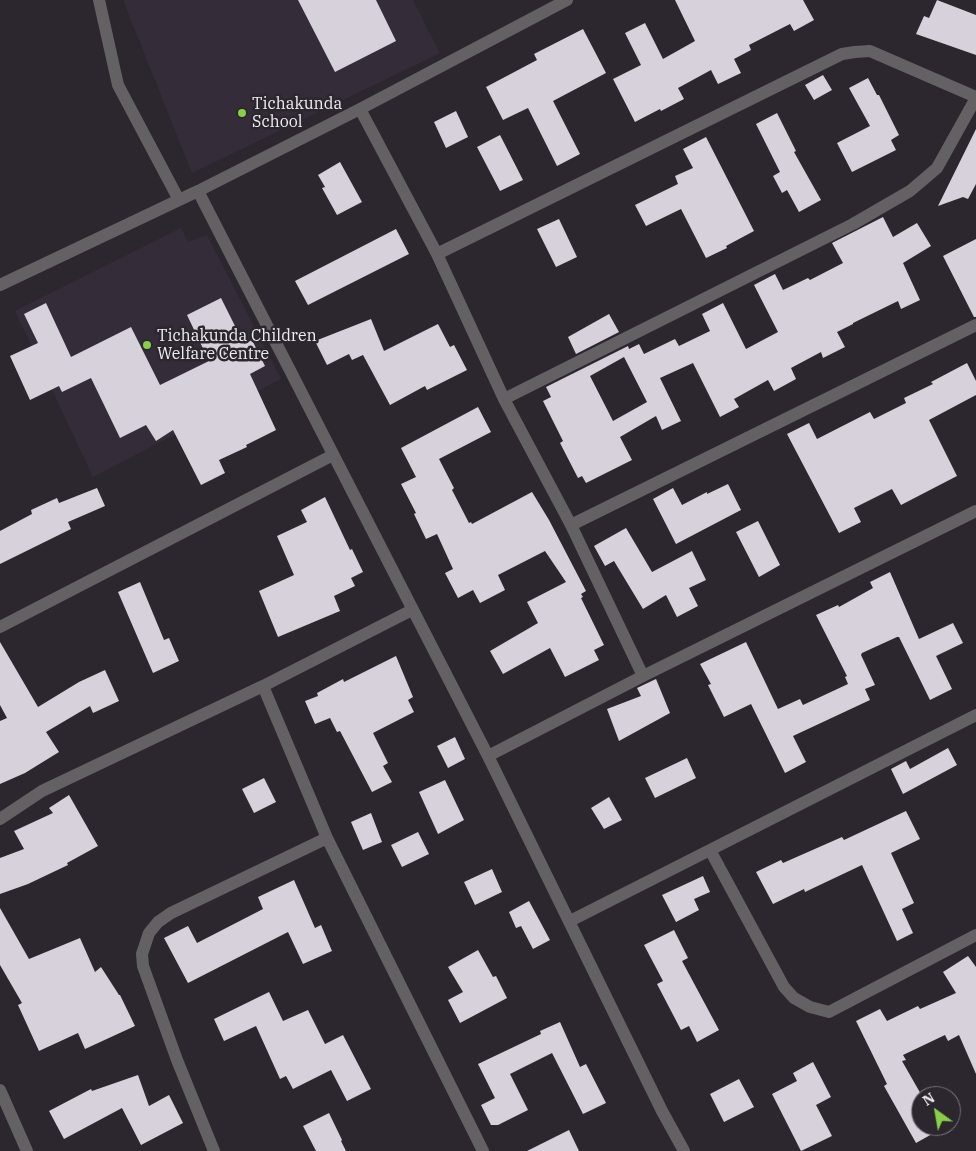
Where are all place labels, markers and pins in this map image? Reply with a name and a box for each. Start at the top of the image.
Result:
place label: Tichakunda School [252,94,342,132]
marker: Tichakunda School [236,107,248,119]
place label: Tichakunda Children Welfare Centre [157,326,317,364]
marker: Tichakunda Children Welfare Centre [141,339,153,351]

